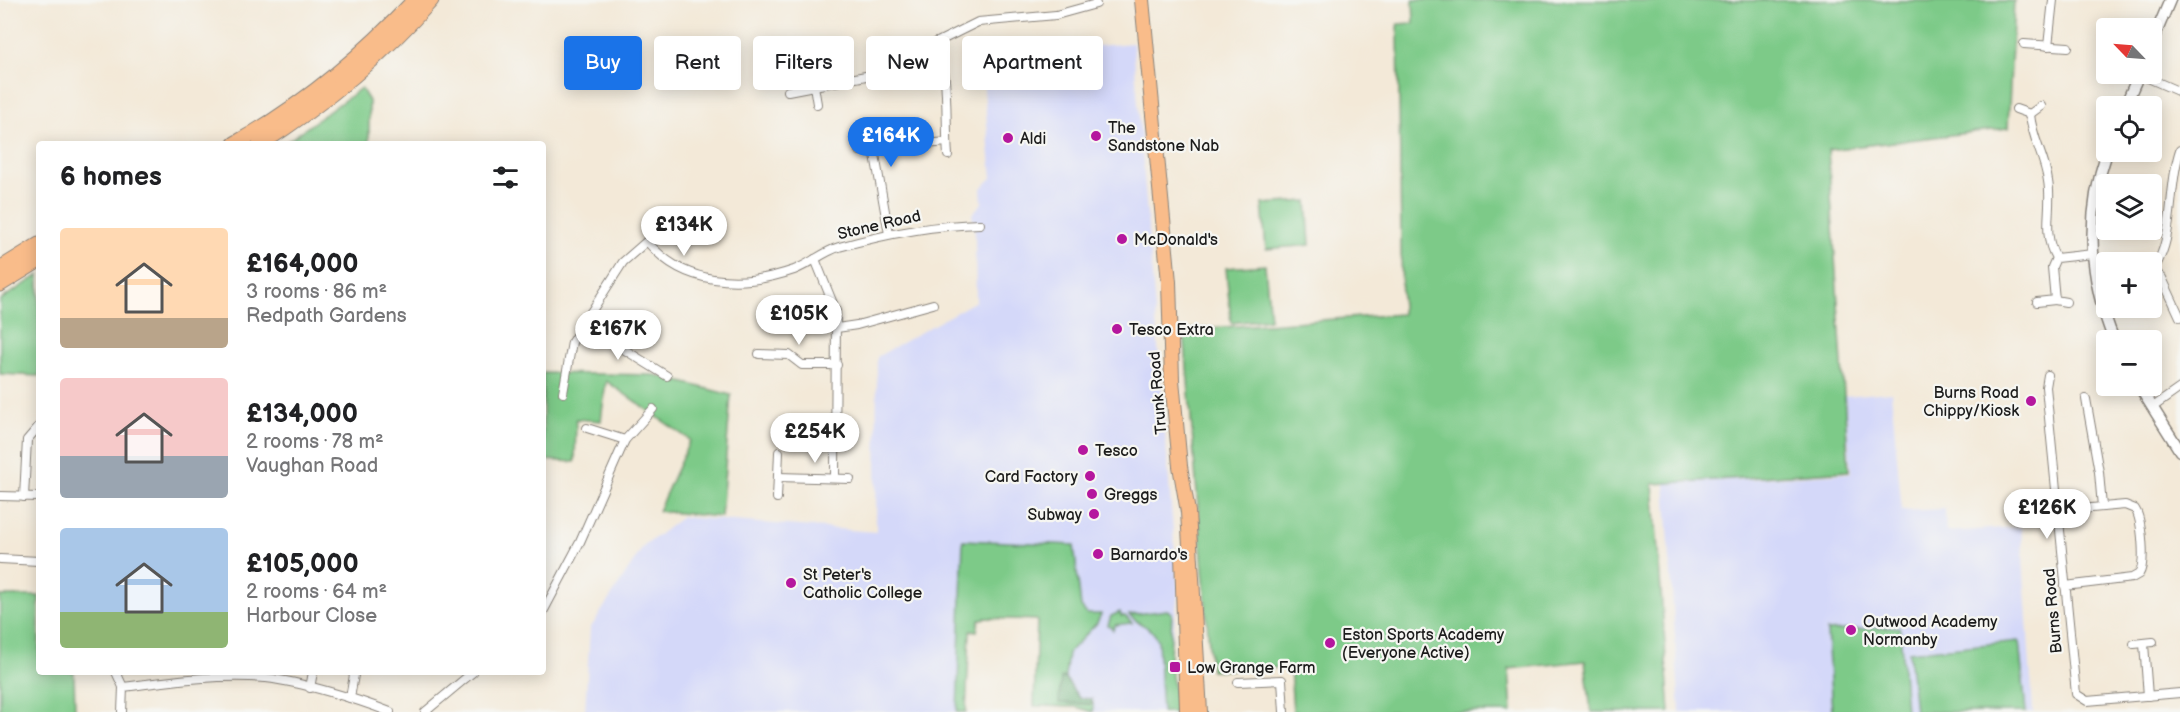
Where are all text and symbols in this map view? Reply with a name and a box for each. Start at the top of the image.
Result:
north arrow [2096,18,2162,84]
map controls [2096,18,2162,396]
chip: Buy [564,36,642,90]
chip: Rent [654,36,741,90]
chip: Filters [753,36,854,90]
chip: New [866,36,950,90]
chip: Apartment [962,36,1103,90]
button: locate [2096,96,2162,162]
pin: £164K [849,117,933,168]
place label: The Sandstone Nab [1108,119,1219,156]
text: £164K [862,124,920,148]
marker: The Sandstone Nab [1089,129,1103,143]
place label: Aldi [1020,130,1046,149]
marker: Aldi [1001,131,1015,145]
icon: filters [489,161,522,194]
text: 6 homes [60,162,162,193]
button: layers [2096,174,2162,240]
pin: £134K [642,206,726,257]
street label: Stone Road [836,207,923,244]
text: £134K [655,213,713,237]
place label: McDonald's [1134,231,1218,250]
marker: McDonald's [1115,232,1129,246]
text: £164,000 [246,249,359,280]
icon: home [108,252,180,324]
button: + [2096,252,2162,318]
text: 3 rooms · 86 m² [246,280,387,304]
pin: £105K [757,295,841,346]
text: £105K [770,302,828,326]
text: Redpath Gardens [246,304,407,328]
pin: £167K [576,310,660,361]
text: £167K [589,317,647,341]
place label: Tesco Extra [1129,321,1214,340]
marker: Tesco Extra [1110,322,1124,336]
button: − [2096,330,2162,396]
street label: Trunk Road [1145,351,1172,435]
place label: Burns Road Chippy/Kiosk [1923,384,2019,421]
marker: Burns Road Chippy/Kiosk [2024,394,2038,408]
text: £134,000 [246,399,358,430]
icon: home [108,402,180,474]
pin: £254K [773,413,857,464]
text: £254K [784,420,846,444]
text: 2 rooms · 78 m² [246,430,384,454]
place label: Tesco [1095,442,1138,461]
marker: Tesco [1076,443,1090,457]
text: Vaughan Road [246,454,378,478]
place label: Card Factory [985,468,1079,487]
marker: Card Factory [1083,469,1097,483]
place label: Greggs [1104,486,1157,505]
marker: Greggs [1085,487,1099,501]
pin: £126K [2005,489,2089,540]
text: £126K [2018,496,2076,520]
place label: Subway [1028,506,1083,525]
marker: Subway [1087,507,1101,521]
place label: Barnardo's [1110,546,1188,565]
marker: Barnardo's [1091,547,1105,561]
text: £105,000 [246,549,359,580]
icon: home [108,552,180,624]
place label: St Peter's Catholic College [803,566,923,603]
street label: Burns Road [2040,567,2067,654]
marker: St Peter's Catholic College [784,576,798,590]
text: 2 rooms · 64 m² [246,580,387,604]
text: Harbour Close [246,604,377,628]
place label: Outwood Academy Normanby [1863,613,1998,650]
marker: Outwood Academy Normanby [1844,623,1858,637]
place label: Eston Sports Academy (Everyone Active) [1342,626,1505,663]
marker: Eston Sports Academy (Everyone Active) [1323,636,1337,650]
place label: Low Grange Farm [1187,659,1316,678]
marker: Low Grange Farm [1168,660,1182,674]

